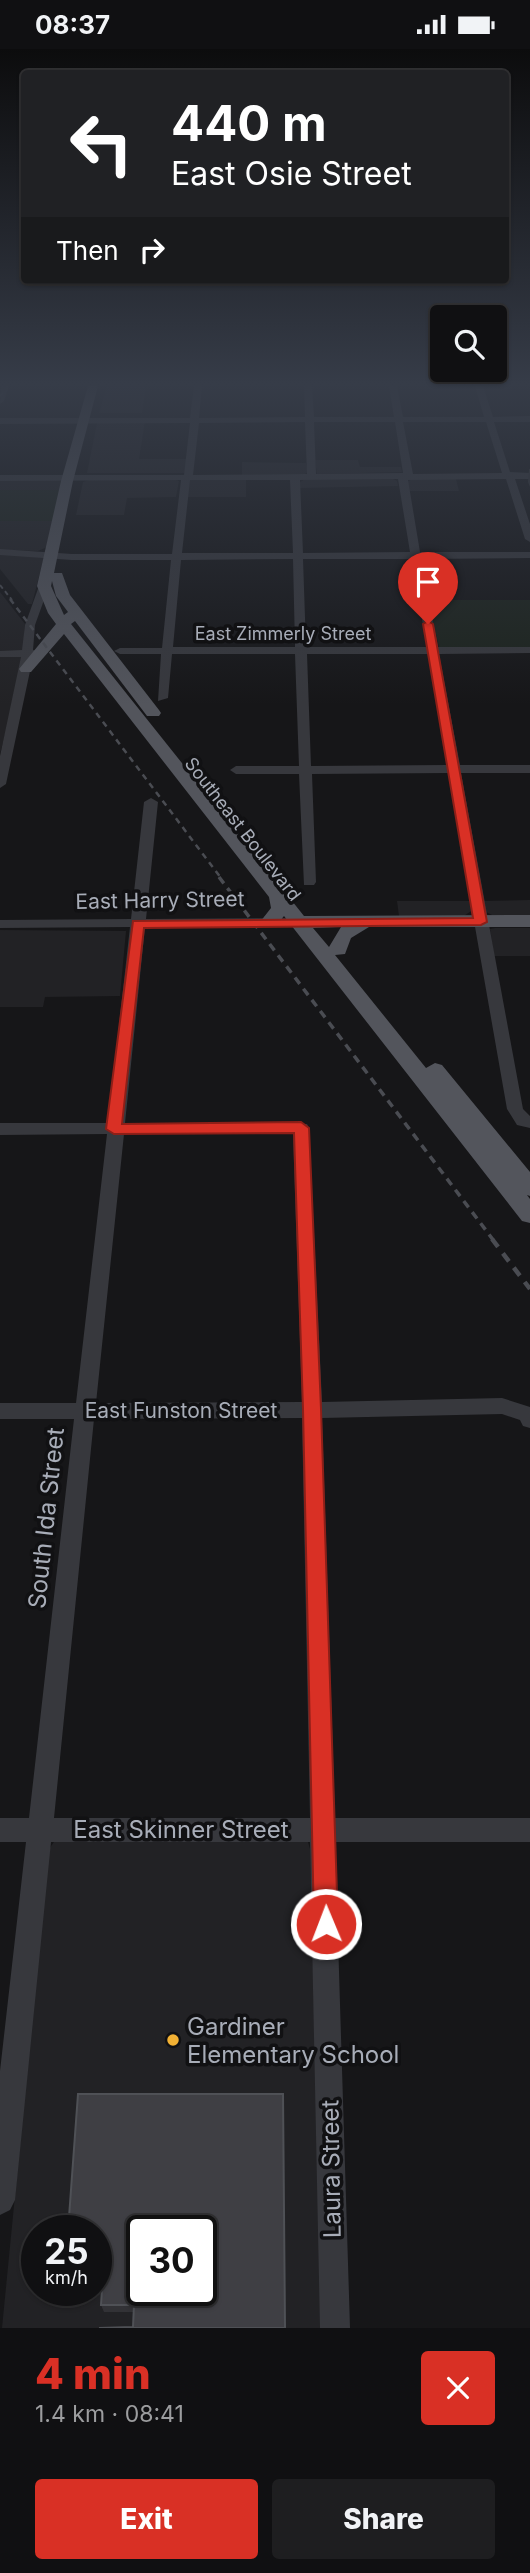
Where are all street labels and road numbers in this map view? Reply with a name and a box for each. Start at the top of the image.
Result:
street label: East Zimmerly Street [195,623,371,644]
street label: Southeast Boulevard [181,753,305,905]
street label: East Harry Street [75,886,245,914]
street label: East Funston Street [85,1398,277,1423]
street label: South Ida Street [22,1426,70,1610]
street label: East Skinner Street [73,1815,289,1844]
street label: Laura Street [315,2100,347,2238]

